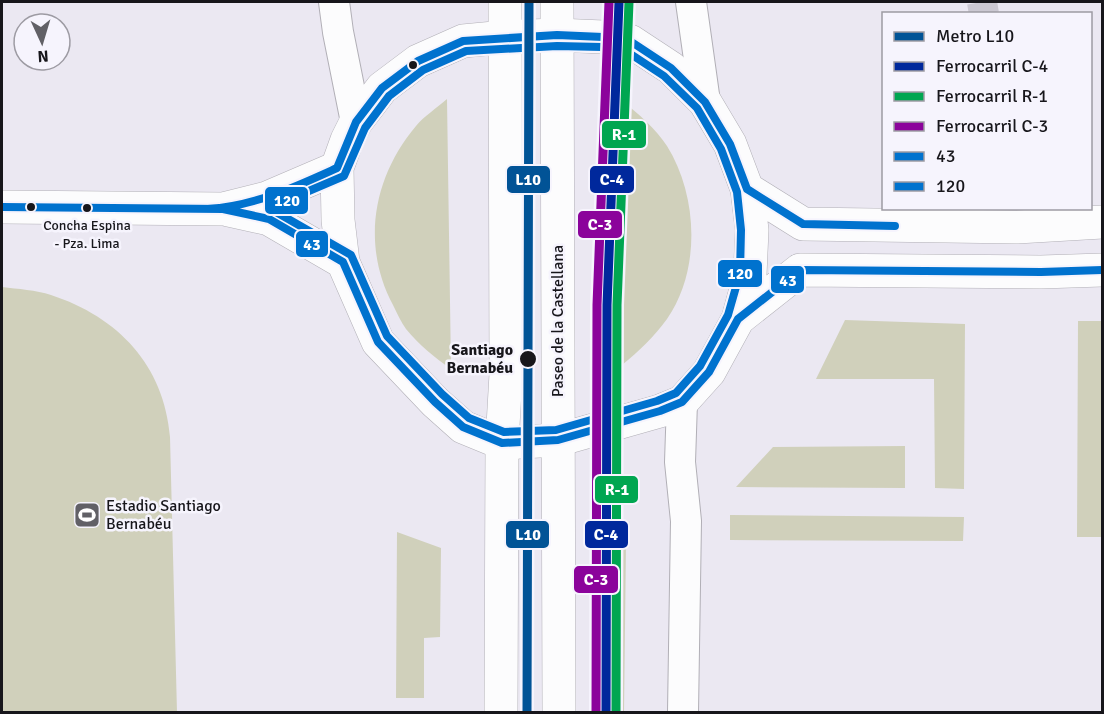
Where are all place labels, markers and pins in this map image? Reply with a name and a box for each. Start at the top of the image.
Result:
unlabelled marker [407,59,419,71]
unlabelled marker [25,201,37,213]
marker: Concha Espina - Pza. Lima [81,202,93,214]
place label: Concha Espina - Pza. Lima [43,217,131,252]
place label: Santiago Bernabéu [447,340,513,378]
marker: Santiago Bernabéu [518,349,538,369]
place label: Estadio Santiago Bernabéu [106,496,221,534]
sports icon: Estadio Santiago Bernabéu [72,500,102,530]

